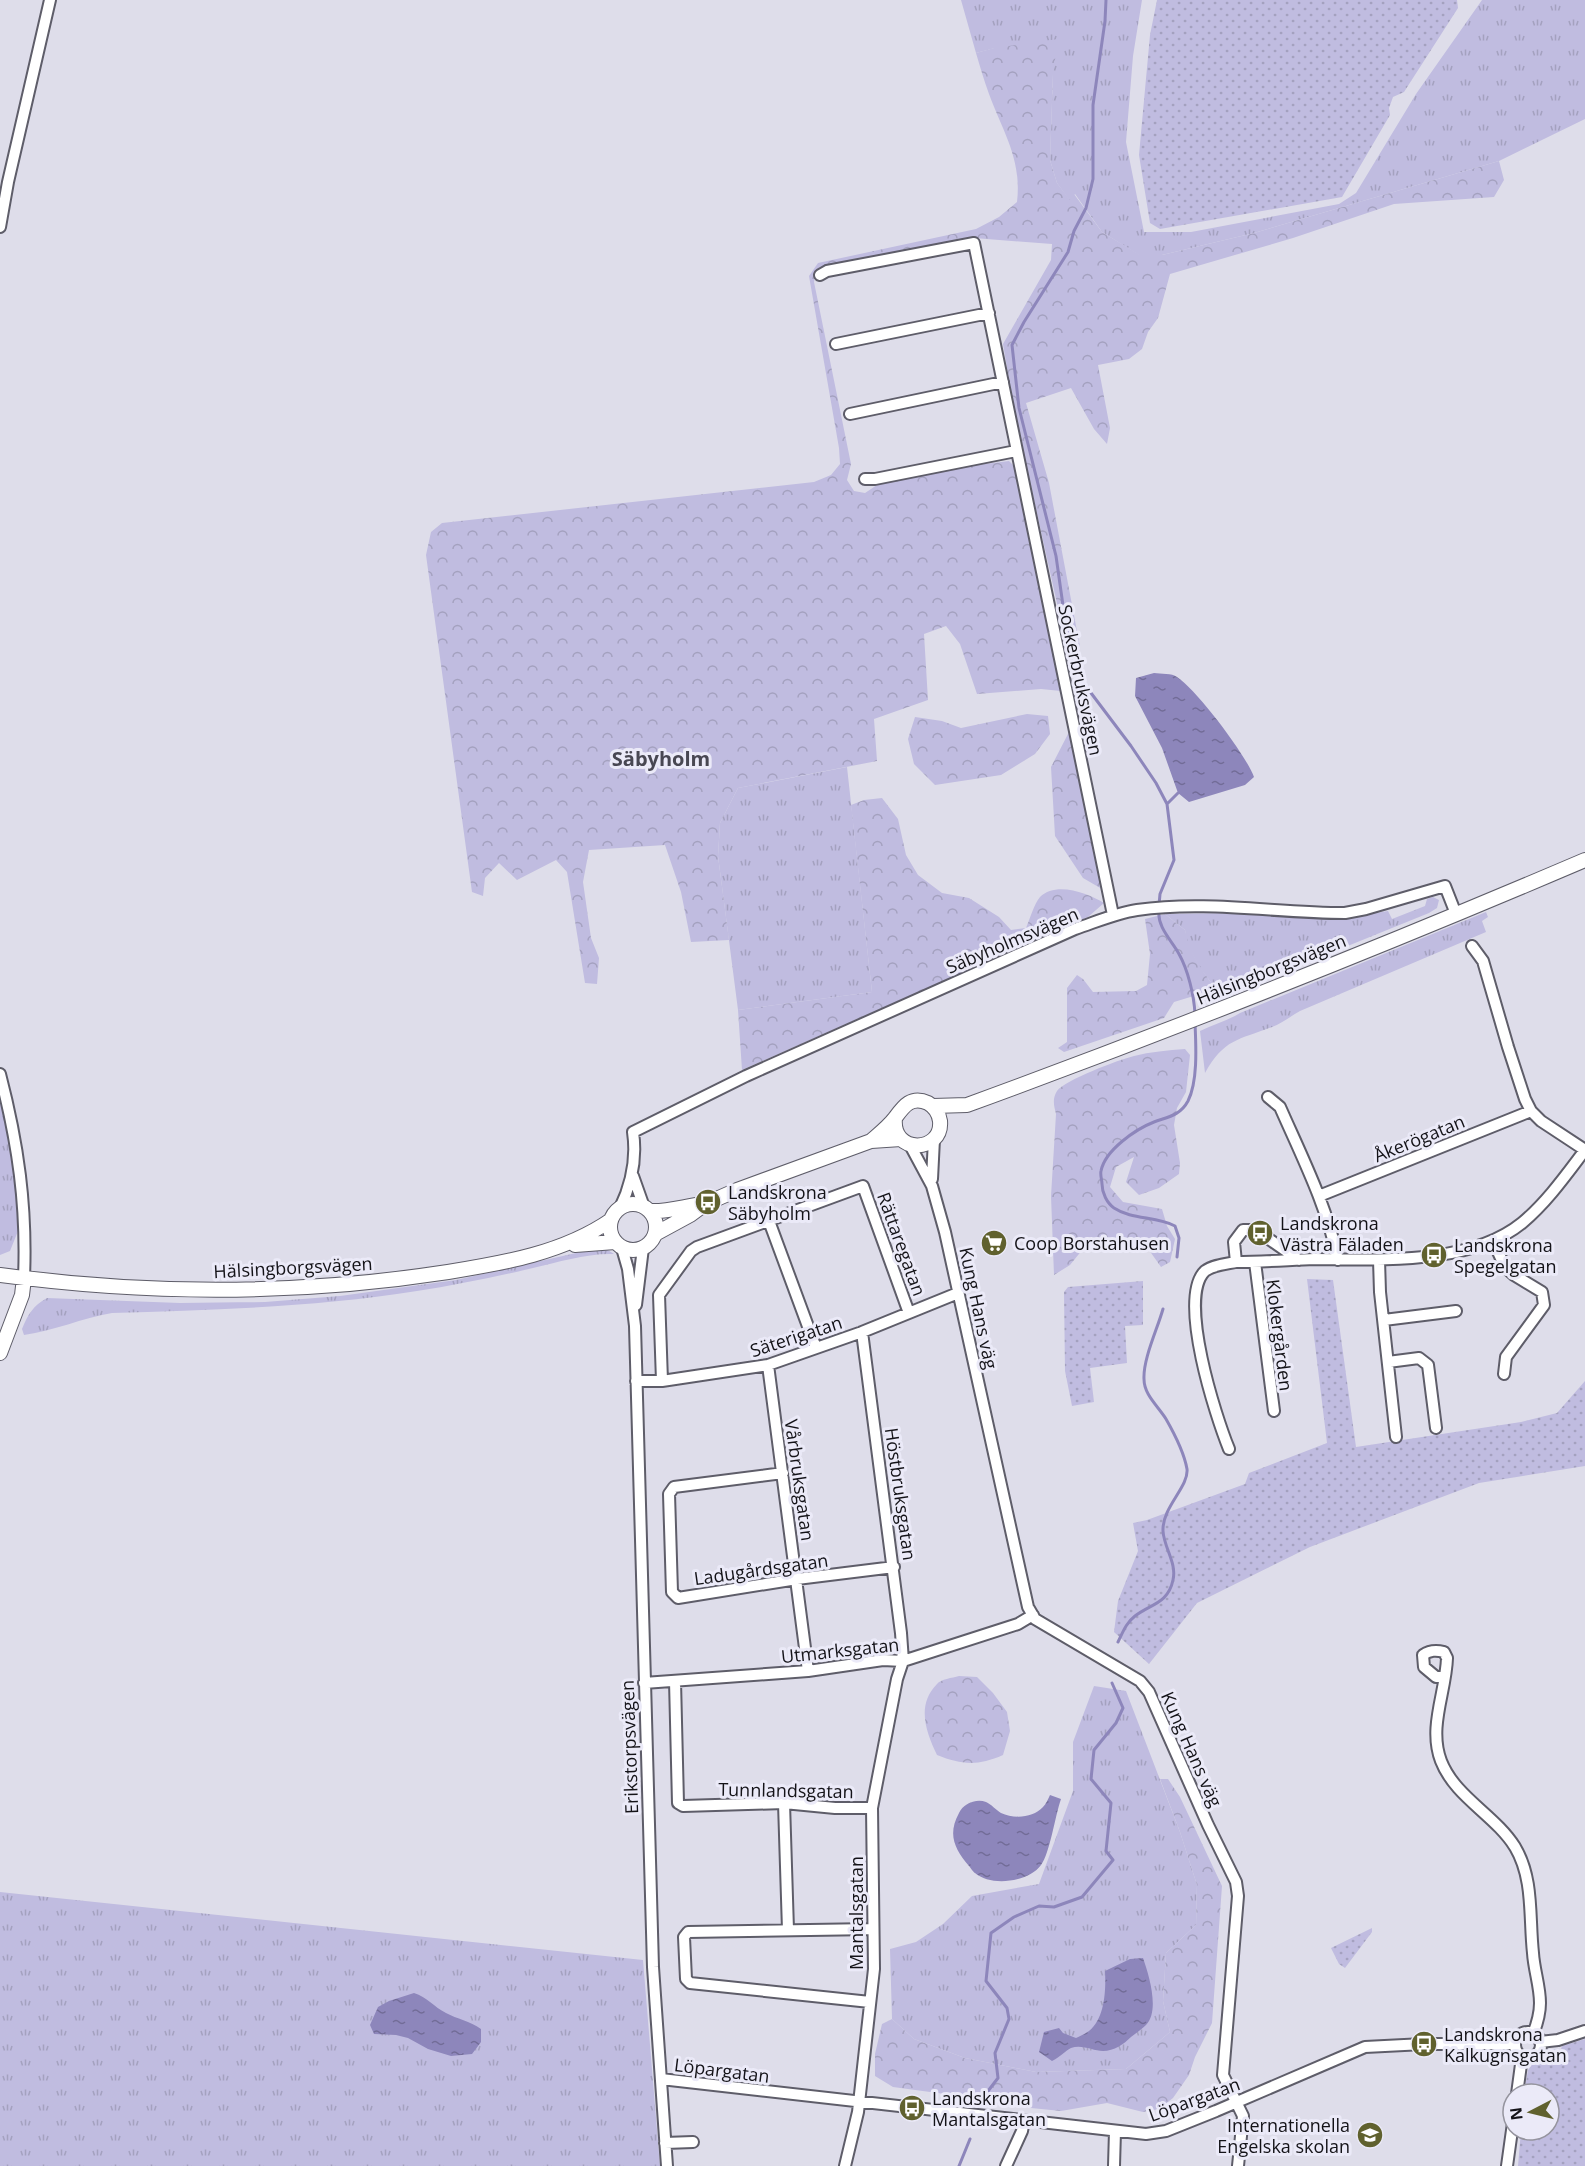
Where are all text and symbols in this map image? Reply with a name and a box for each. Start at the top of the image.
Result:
street label: Sockerbruksvägen [1053,602,1109,758]
district label: Säbyholm [612,745,710,772]
street label: Säbyholmsvägen [942,901,1082,979]
street label: Hälsingborgsvägen [1193,928,1349,1010]
street label: Åkerögatan [1370,1109,1468,1167]
place label: Landskrona Säbyholm [728,1180,827,1225]
bus stop icon: Landskrona Säbyholm [693,1187,723,1217]
street label: Rättaregatan [872,1189,932,1299]
place label: Landskrona Västra Fäladen [1280,1211,1404,1256]
bus stop icon: Landskrona Västra Fäladen [1245,1218,1275,1248]
supermarket icon: Coop Borstahusen [979,1228,1009,1258]
place label: Coop Borstahusen [1014,1231,1169,1255]
place label: Landskrona Spegelgatan [1454,1233,1557,1278]
bus stop icon: Landskrona Spegelgatan [1419,1240,1449,1270]
street label: Kung Hans väg [954,1245,1004,1371]
street label: Hälsingborgsvägen [213,1251,373,1283]
street label: Klokergården [1261,1278,1299,1392]
street label: Säterigatan [747,1310,845,1362]
street label: Vårbruksgatan [780,1418,820,1542]
street label: Höstbruksgatan [880,1426,922,1562]
street label: Ladugårdsgatan [692,1548,830,1590]
street label: Utmarksgatan [780,1632,900,1668]
street label: Erikstorpsvägen [615,1680,643,1814]
street label: Kung Hans väg [1156,1688,1228,1811]
street label: Tunnlandsgatan [718,1777,854,1803]
street label: Mantalsgatan [844,1856,868,1970]
place label: Landskrona Kalkugnsgatan [1444,2022,1567,2067]
bus stop icon: Landskrona Kalkugnsgatan [1409,2029,1439,2059]
street label: Löpargatan [673,2052,771,2088]
street label: Löpargatan [1145,2071,1243,2127]
north arrow [1501,2082,1561,2142]
place label: Landskrona Mantalsgatan [932,2086,1046,2131]
bus stop icon: Landskrona Mantalsgatan [897,2093,927,2123]
text: N [1504,2106,1528,2122]
place label: Internationella Engelska skolan [1217,2113,1350,2158]
school or university icon: Internationella Engelska skolan [1355,2120,1385,2150]

